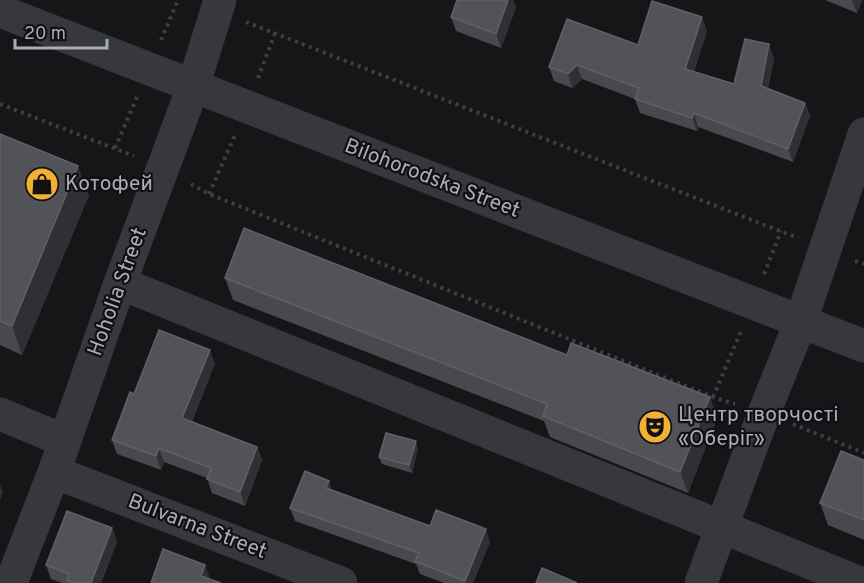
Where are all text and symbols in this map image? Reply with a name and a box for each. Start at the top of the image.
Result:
scale bar [15,12,106,50]
text: 20 m [24,23,66,46]
street label: Bilohorodska Street [340,133,524,225]
shop icon: Котофей [24,166,60,202]
place label: Котофей [65,171,153,198]
street label: Hoholia Street [82,224,154,360]
place label: Центр творчості «Оберіг» [678,402,839,453]
theatre icon: Центр творчості «Оберіг» [637,409,673,445]
street label: Bulvarna Street [124,488,270,566]

